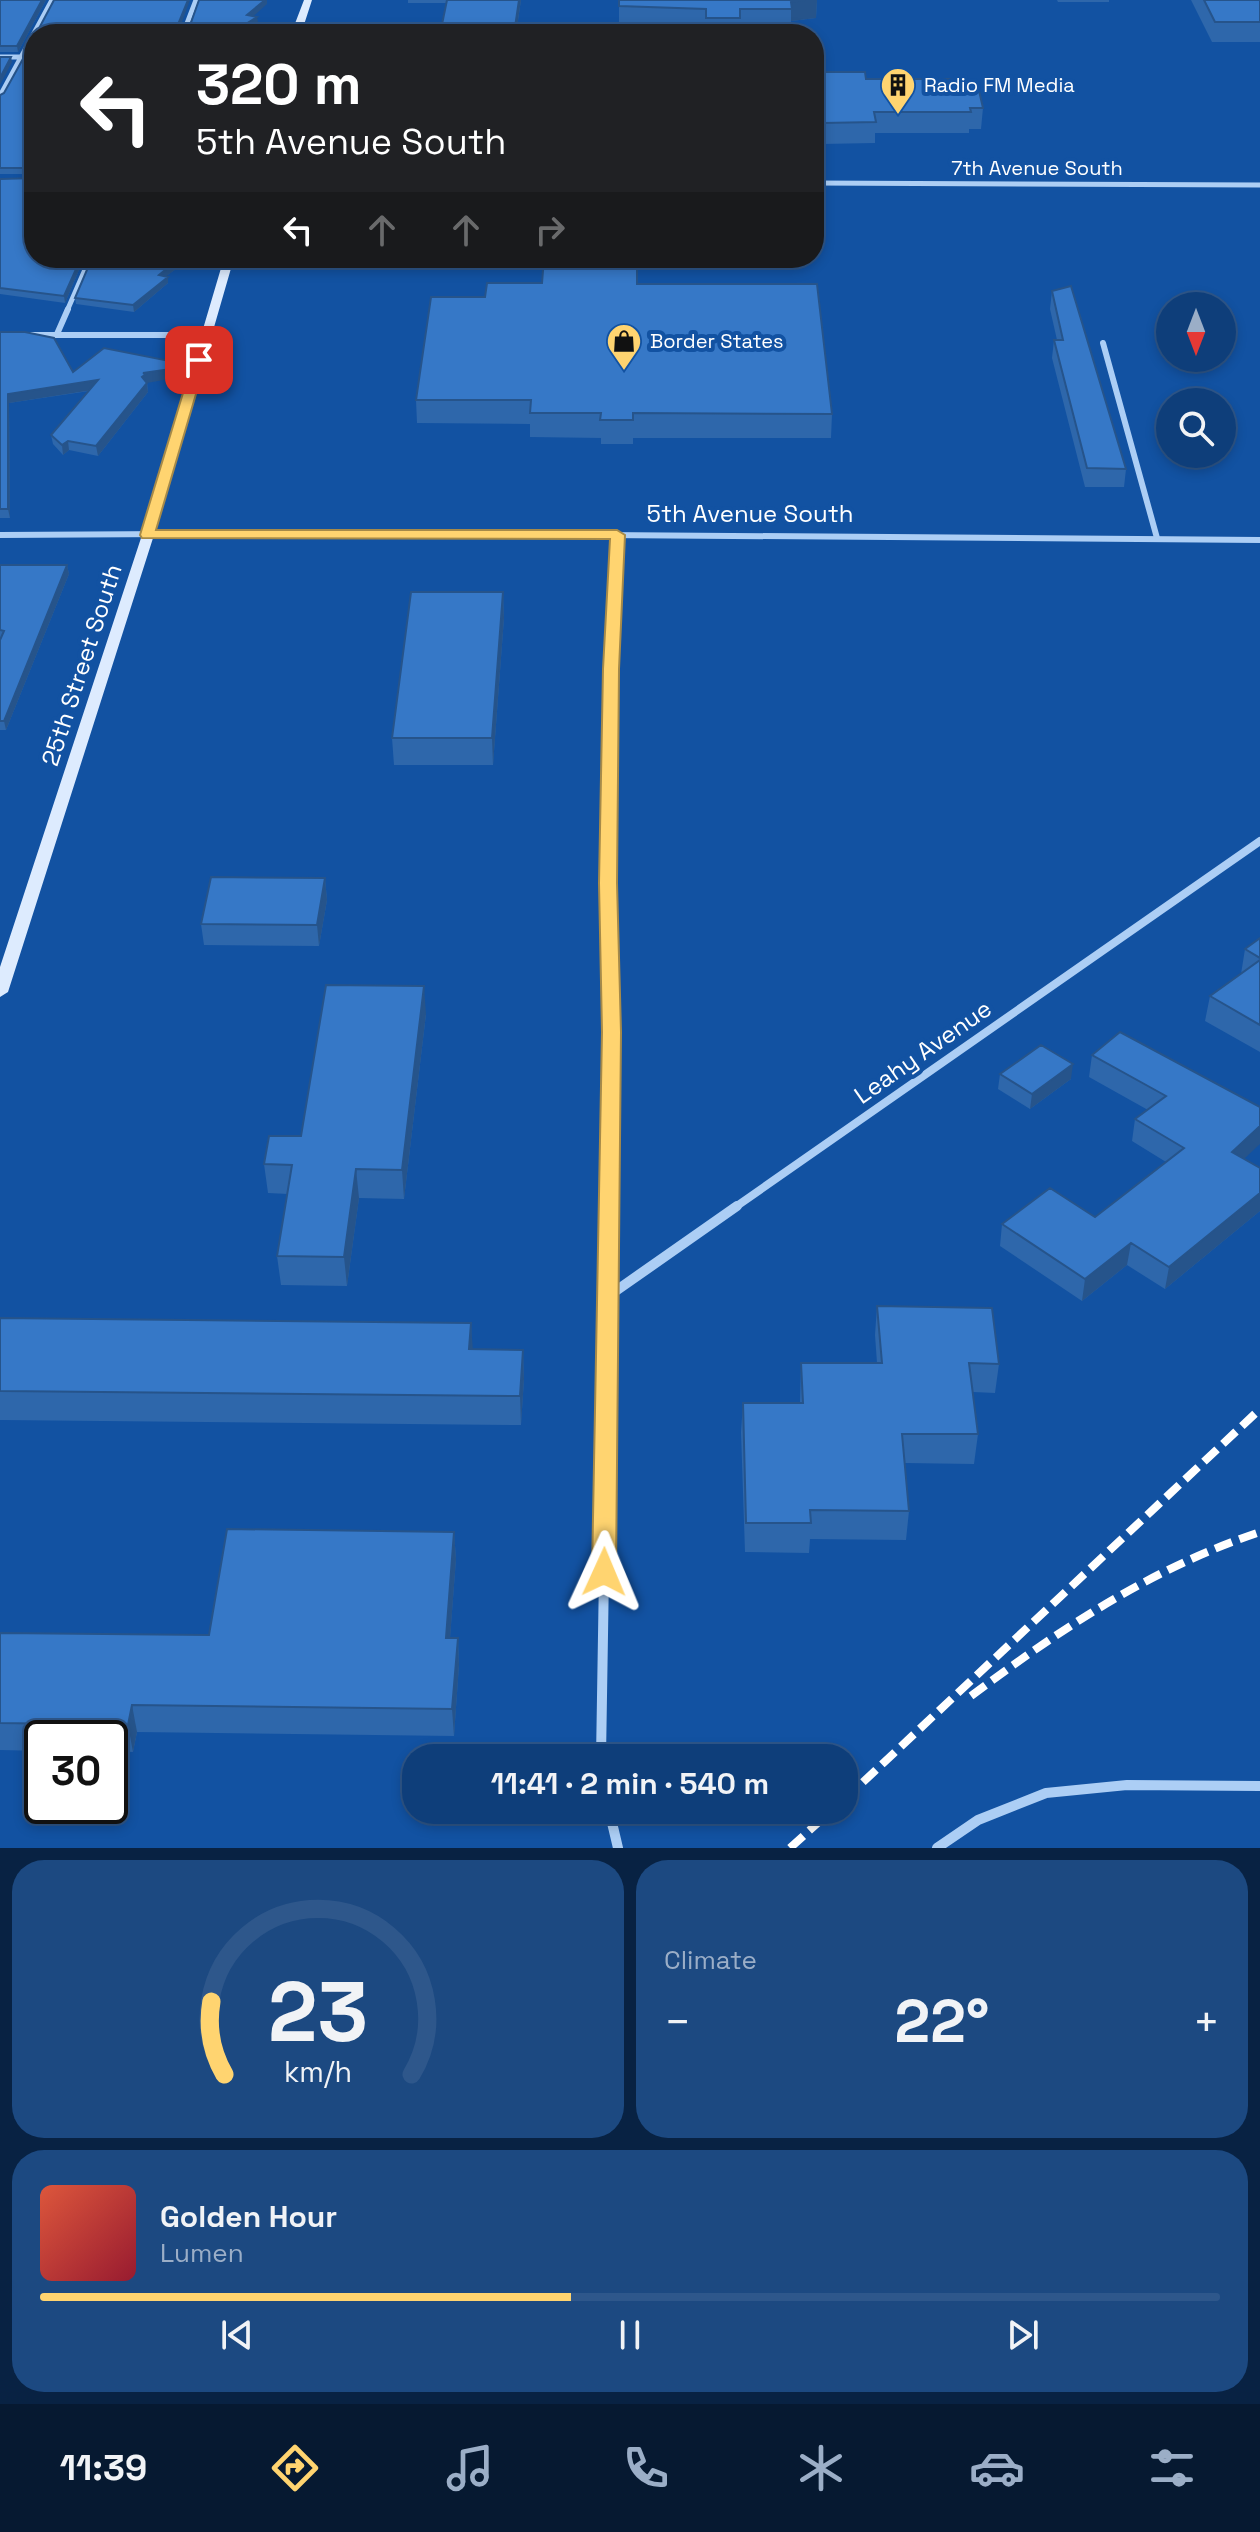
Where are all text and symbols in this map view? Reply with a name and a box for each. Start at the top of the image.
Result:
text: 320 m [196,49,362,120]
icon: left [64,56,168,160]
building icon: Radio FM Media [879,66,917,116]
place label: Radio FM Media [924,72,1075,98]
text: 5th Avenue South [196,119,506,165]
street label: 7th Avenue South [951,155,1123,181]
icon: left [276,208,320,252]
icon: ahead [360,208,404,252]
icon: ahead [444,208,488,252]
icon: right [528,208,572,252]
north arrow [1156,292,1236,372]
map controls [1156,292,1236,468]
shop icon: Border States [605,322,643,372]
pin [165,326,233,394]
place label: Border States [650,328,784,354]
icon: arrive [177,338,221,382]
button: search [1156,388,1236,468]
street label: 5th Avenue South [647,498,853,529]
street label: 25th Street South [34,560,129,770]
street label: Leahy Avenue [848,993,997,1110]
position arrow [562,1530,646,1614]
speed limit sign: 30 [24,1720,128,1824]
text: 11:41 · 2 min · 540 m [491,1764,769,1803]
text: Climate [664,1943,757,1977]
text: 23 [268,1959,368,2065]
text: 22° [895,1983,989,2060]
text: − [664,1994,691,2050]
text: + [1193,1994,1220,2050]
text: km/h [284,2054,352,2090]
text: Golden Hour [160,2197,337,2236]
text: Lumen [160,2236,244,2270]
icon: previous [215,2313,259,2357]
icon: pause [608,2313,652,2357]
icon: next [1001,2313,1045,2357]
icon: directions [267,2440,323,2496]
icon: music [442,2440,498,2496]
icon: phone [618,2440,674,2496]
icon: climate [793,2440,849,2496]
icon: car [969,2440,1025,2496]
icon: filters [1144,2440,1200,2496]
text: 11:39 [60,2445,147,2491]

